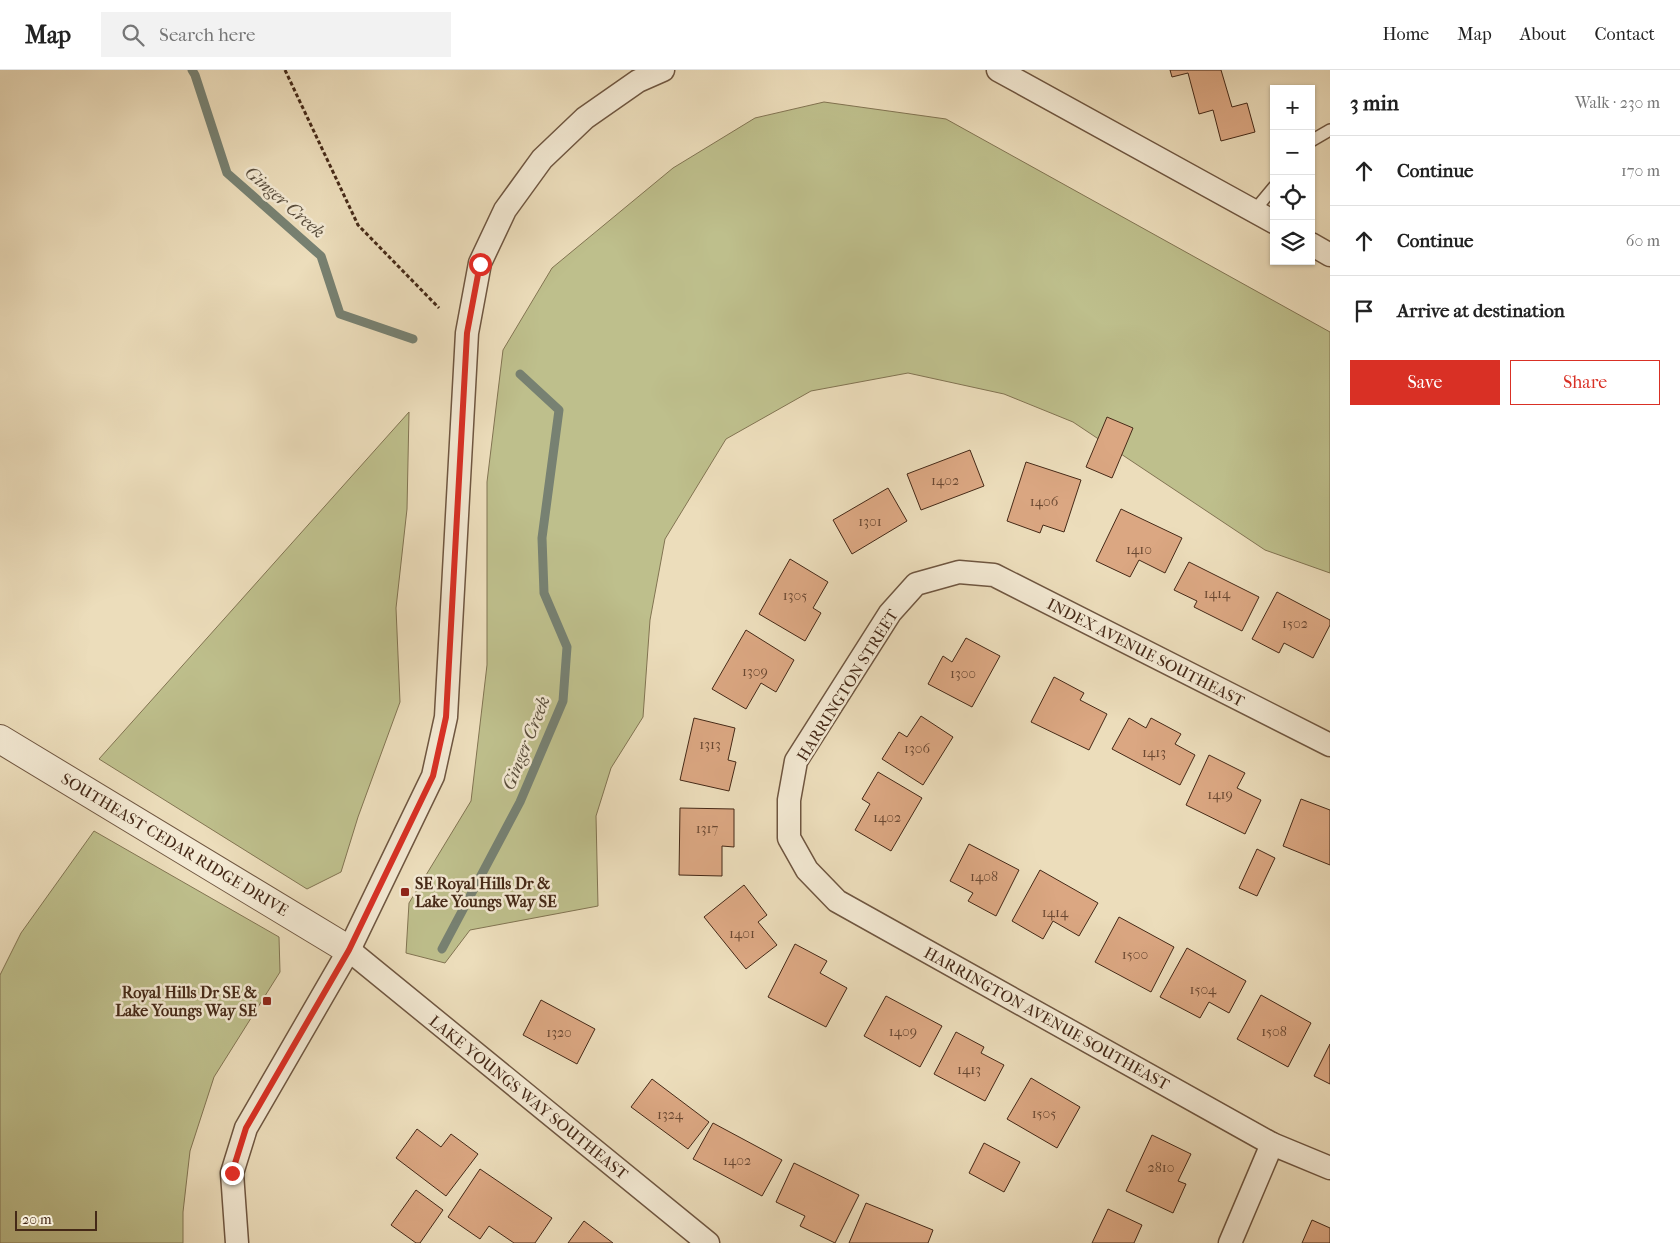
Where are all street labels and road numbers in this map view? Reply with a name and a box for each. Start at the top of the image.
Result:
street label: INDEX AVENUE SOUTHEAST [1044,594,1248,711]
street label: HARRINGTON STREET [793,606,902,765]
street label: SOUTHEAST CEDAR RIDGE DRIVE [58,769,292,920]
street label: HARRINGTON AVENUE SOUTHEAST [921,943,1173,1094]
street label: LAKE YOUNGS WAY SOUTHEAST [426,1011,632,1184]

